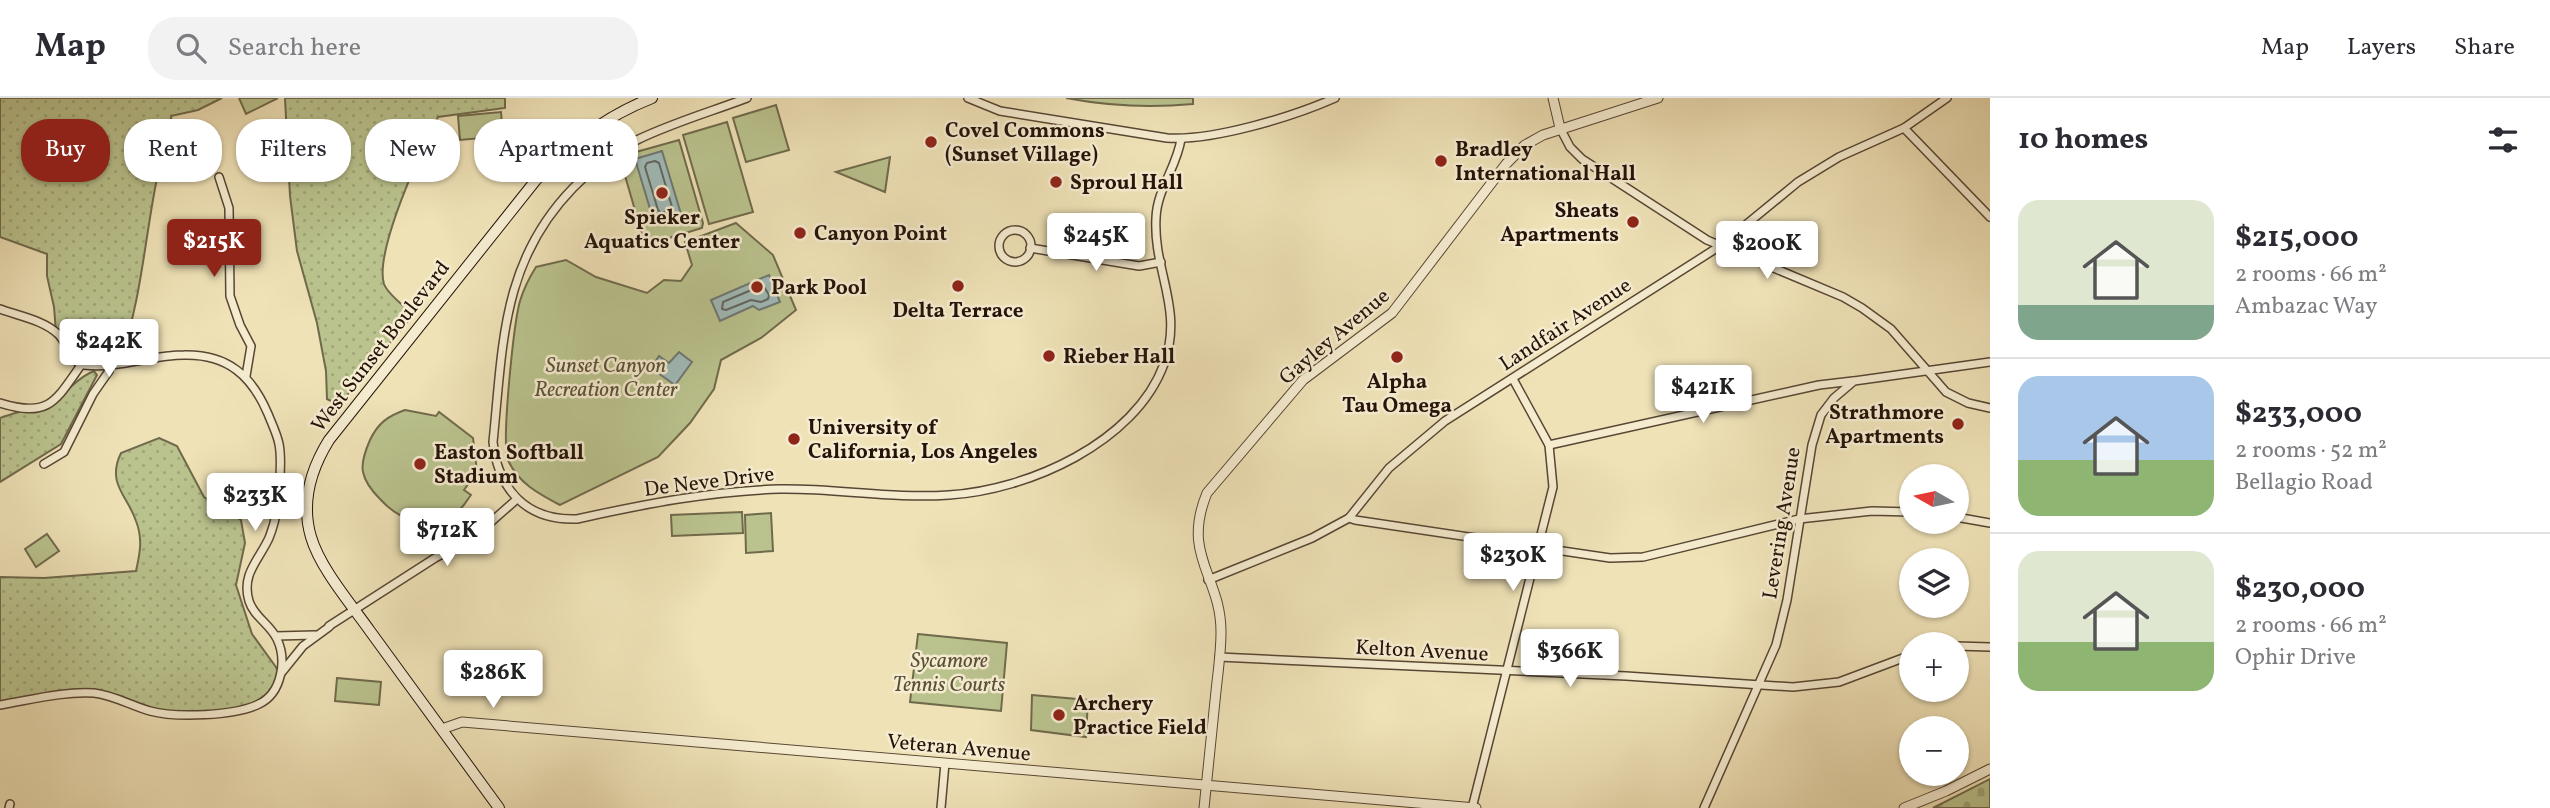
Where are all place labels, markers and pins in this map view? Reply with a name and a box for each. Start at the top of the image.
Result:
place label: Covel Commons (Sunset Village) [945,117,1105,170]
marker: Covel Commons (Sunset Village) [923,134,939,150]
place label: Bradley International Hall [1455,136,1636,189]
marker: Bradley International Hall [1433,153,1449,169]
place label: Sproul Hall [1070,169,1183,198]
marker: Sproul Hall [1048,174,1064,190]
marker: Spieker Aquatics Center [654,185,670,201]
place label: Sheats Apartments [1500,197,1619,250]
place label: Spieker Aquatics Center [584,204,740,257]
pin: $245K [1047,214,1145,273]
marker: Sheats Apartments [1625,214,1641,230]
pin: $215K [165,220,263,279]
place label: Canyon Point [814,220,947,249]
pin: $200K [1718,222,1816,281]
marker: Canyon Point [792,225,808,241]
place label: Park Pool [771,274,867,303]
marker: Delta Terrace [950,278,966,294]
marker: Park Pool [749,279,765,295]
place label: Delta Terrace [892,297,1024,326]
pin: $242K [60,320,158,379]
place label: Rieber Hall [1063,343,1175,372]
marker: Rieber Hall [1041,348,1057,364]
marker: Alpha Tau Omega [1389,349,1405,365]
pin: $421K [1654,366,1752,425]
place label: Alpha Tau Omega [1342,368,1452,421]
place label: Strathmore Apartments [1825,399,1944,452]
place label: University of California, Los Angeles [808,414,1038,467]
marker: Strathmore Apartments [1950,416,1966,432]
marker: University of California, Los Angeles [786,431,802,447]
place label: Easton Softball Stadium [434,439,584,492]
marker: Easton Softball Stadium [412,456,428,472]
pin: $233K [206,474,304,533]
pin: $712K [398,508,496,568]
pin: $230K [1464,533,1562,593]
pin: $366K [1521,630,1619,689]
pin: $286K [444,650,542,710]
place label: Archery Practice Field [1073,690,1207,743]
marker: Archery Practice Field [1051,707,1067,723]

